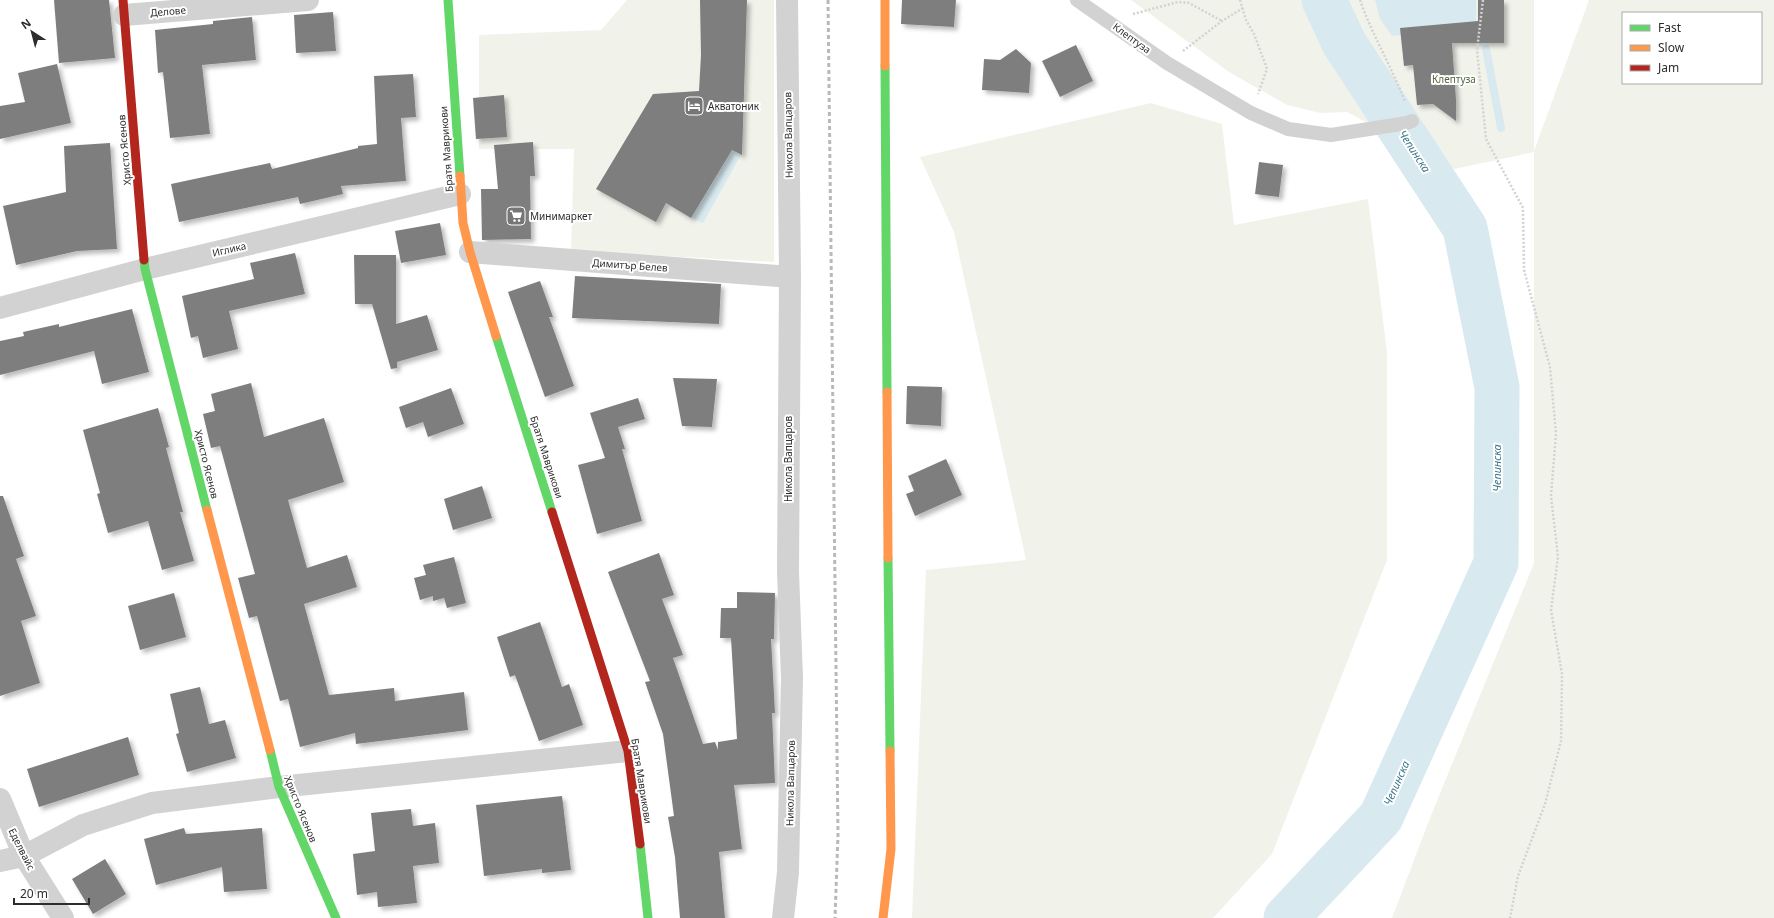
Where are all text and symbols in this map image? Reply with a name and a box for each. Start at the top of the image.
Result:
street label: Делове [150,2,187,20]
north arrow [12,12,52,52]
legend [1622,12,1762,84]
text: N [18,15,34,32]
street label: Клептуза [1110,19,1154,57]
text: Fast [1658,19,1682,36]
text: Slow [1658,39,1685,56]
text: Jam [1657,59,1679,76]
park label: Клептуза [1432,72,1476,86]
street label: Никола Вапцаров [780,91,796,178]
hotel icon: Акватоник [683,95,705,117]
place label: Акватоник [708,99,760,113]
street label: Братя Маврикови [436,106,456,192]
street label: Христо Ясенов [114,114,134,186]
water label: Чепинска [1396,127,1434,175]
supermarket icon: Минимаркет [505,205,527,227]
place label: Минимаркет [530,209,592,223]
street label: Иглика [211,238,247,260]
street label: Димитър Белев [592,255,669,275]
street label: Братя Маврикови [527,414,567,500]
street label: Никола Вапцаров [781,416,795,502]
street label: Христо Ясенов [192,428,222,500]
water label: Чепинска [1489,444,1504,492]
street label: Братя Маврикови [628,737,656,825]
street label: Никола Вапцаров [782,739,798,826]
water label: Чепинска [1379,758,1413,808]
street label: Христо Ясенов [281,774,321,845]
street label: Еделвайс [5,826,39,872]
scale bar [14,880,89,906]
text: 20 m [20,885,48,902]

